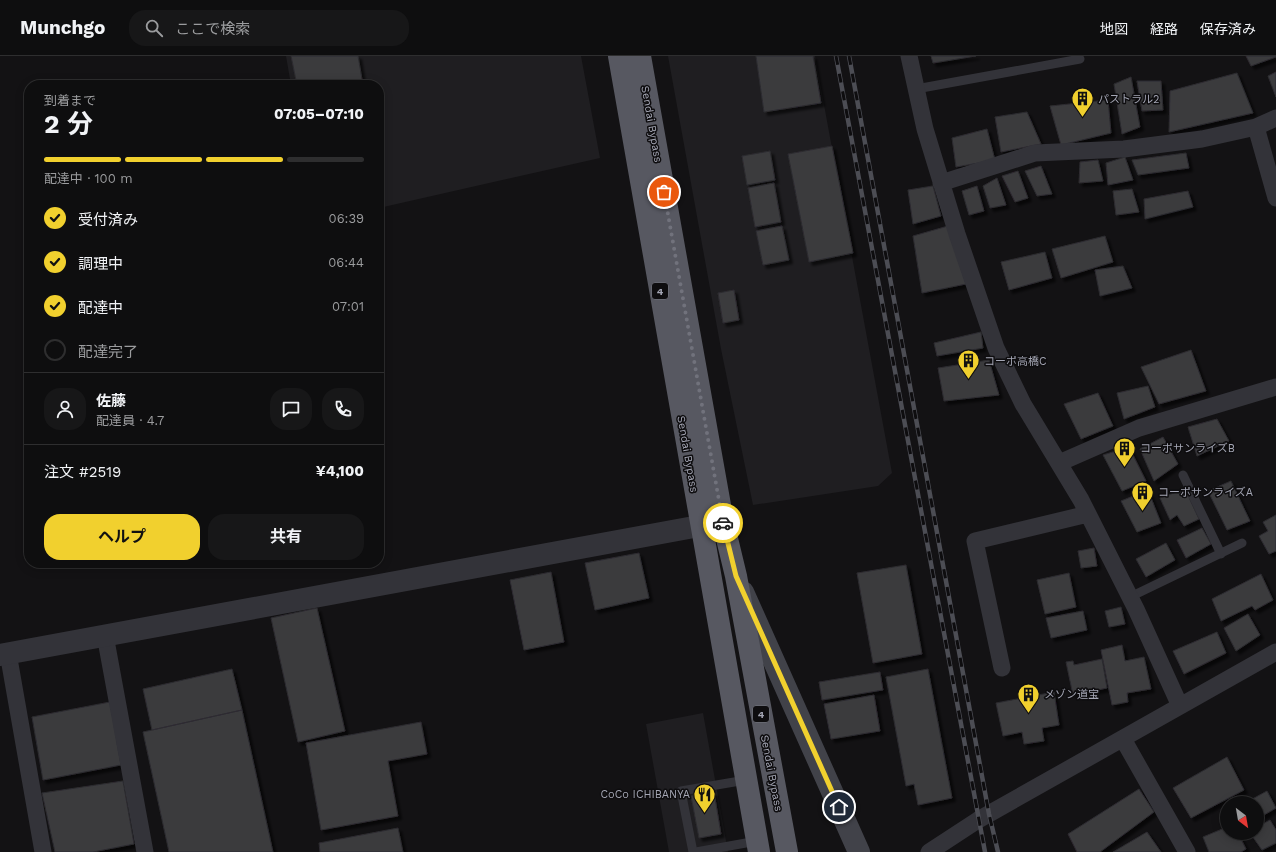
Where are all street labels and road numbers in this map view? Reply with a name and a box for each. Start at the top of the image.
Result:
street label: Sendai Bypass [638,85,665,164]
road number: 4 [652,283,668,299]
street label: Sendai Bypass [674,415,701,494]
road number: 4 [753,706,769,722]
street label: Sendai Bypass [758,734,785,813]

